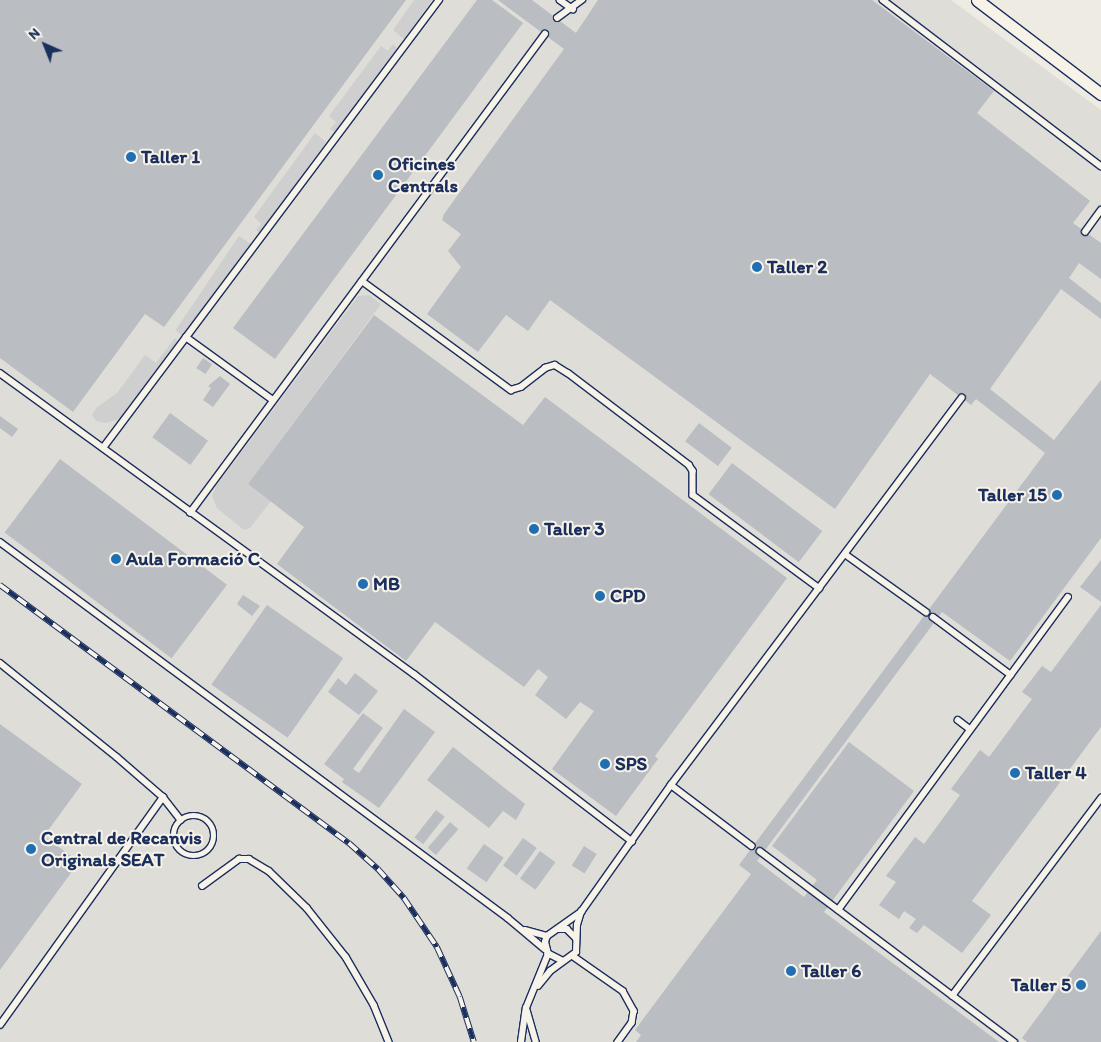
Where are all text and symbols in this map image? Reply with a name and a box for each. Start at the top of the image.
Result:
north arrow [20,20,70,70]
text: N [25,24,44,43]
place label: Taller 1 [141,146,200,168]
marker: Taller 1 [125,151,137,163]
place label: Oficines Centrals [388,153,458,197]
marker: Oficines Centrals [372,169,384,181]
place label: Taller 2 [767,256,827,278]
marker: Taller 2 [751,261,763,273]
place label: Taller 15 [978,484,1047,506]
marker: Taller 15 [1051,489,1063,501]
place label: Taller 3 [544,518,605,540]
marker: Taller 3 [528,523,540,535]
place label: Aula Formació C [126,548,259,570]
marker: Aula Formació C [110,553,122,565]
place label: MB [373,573,400,595]
marker: MB [357,578,369,590]
place label: CPD [610,585,646,607]
marker: CPD [594,590,606,602]
place label: SPS [615,753,647,775]
marker: SPS [599,758,611,770]
place label: Taller 4 [1025,762,1087,784]
marker: Taller 4 [1009,767,1021,779]
place label: Central de Recanvis Originals SEAT [41,827,201,871]
marker: Central de Recanvis Originals SEAT [25,843,37,855]
place label: Taller 6 [801,960,861,982]
marker: Taller 6 [785,965,797,977]
place label: Taller 5 [1011,974,1071,996]
marker: Taller 5 [1075,979,1087,991]

